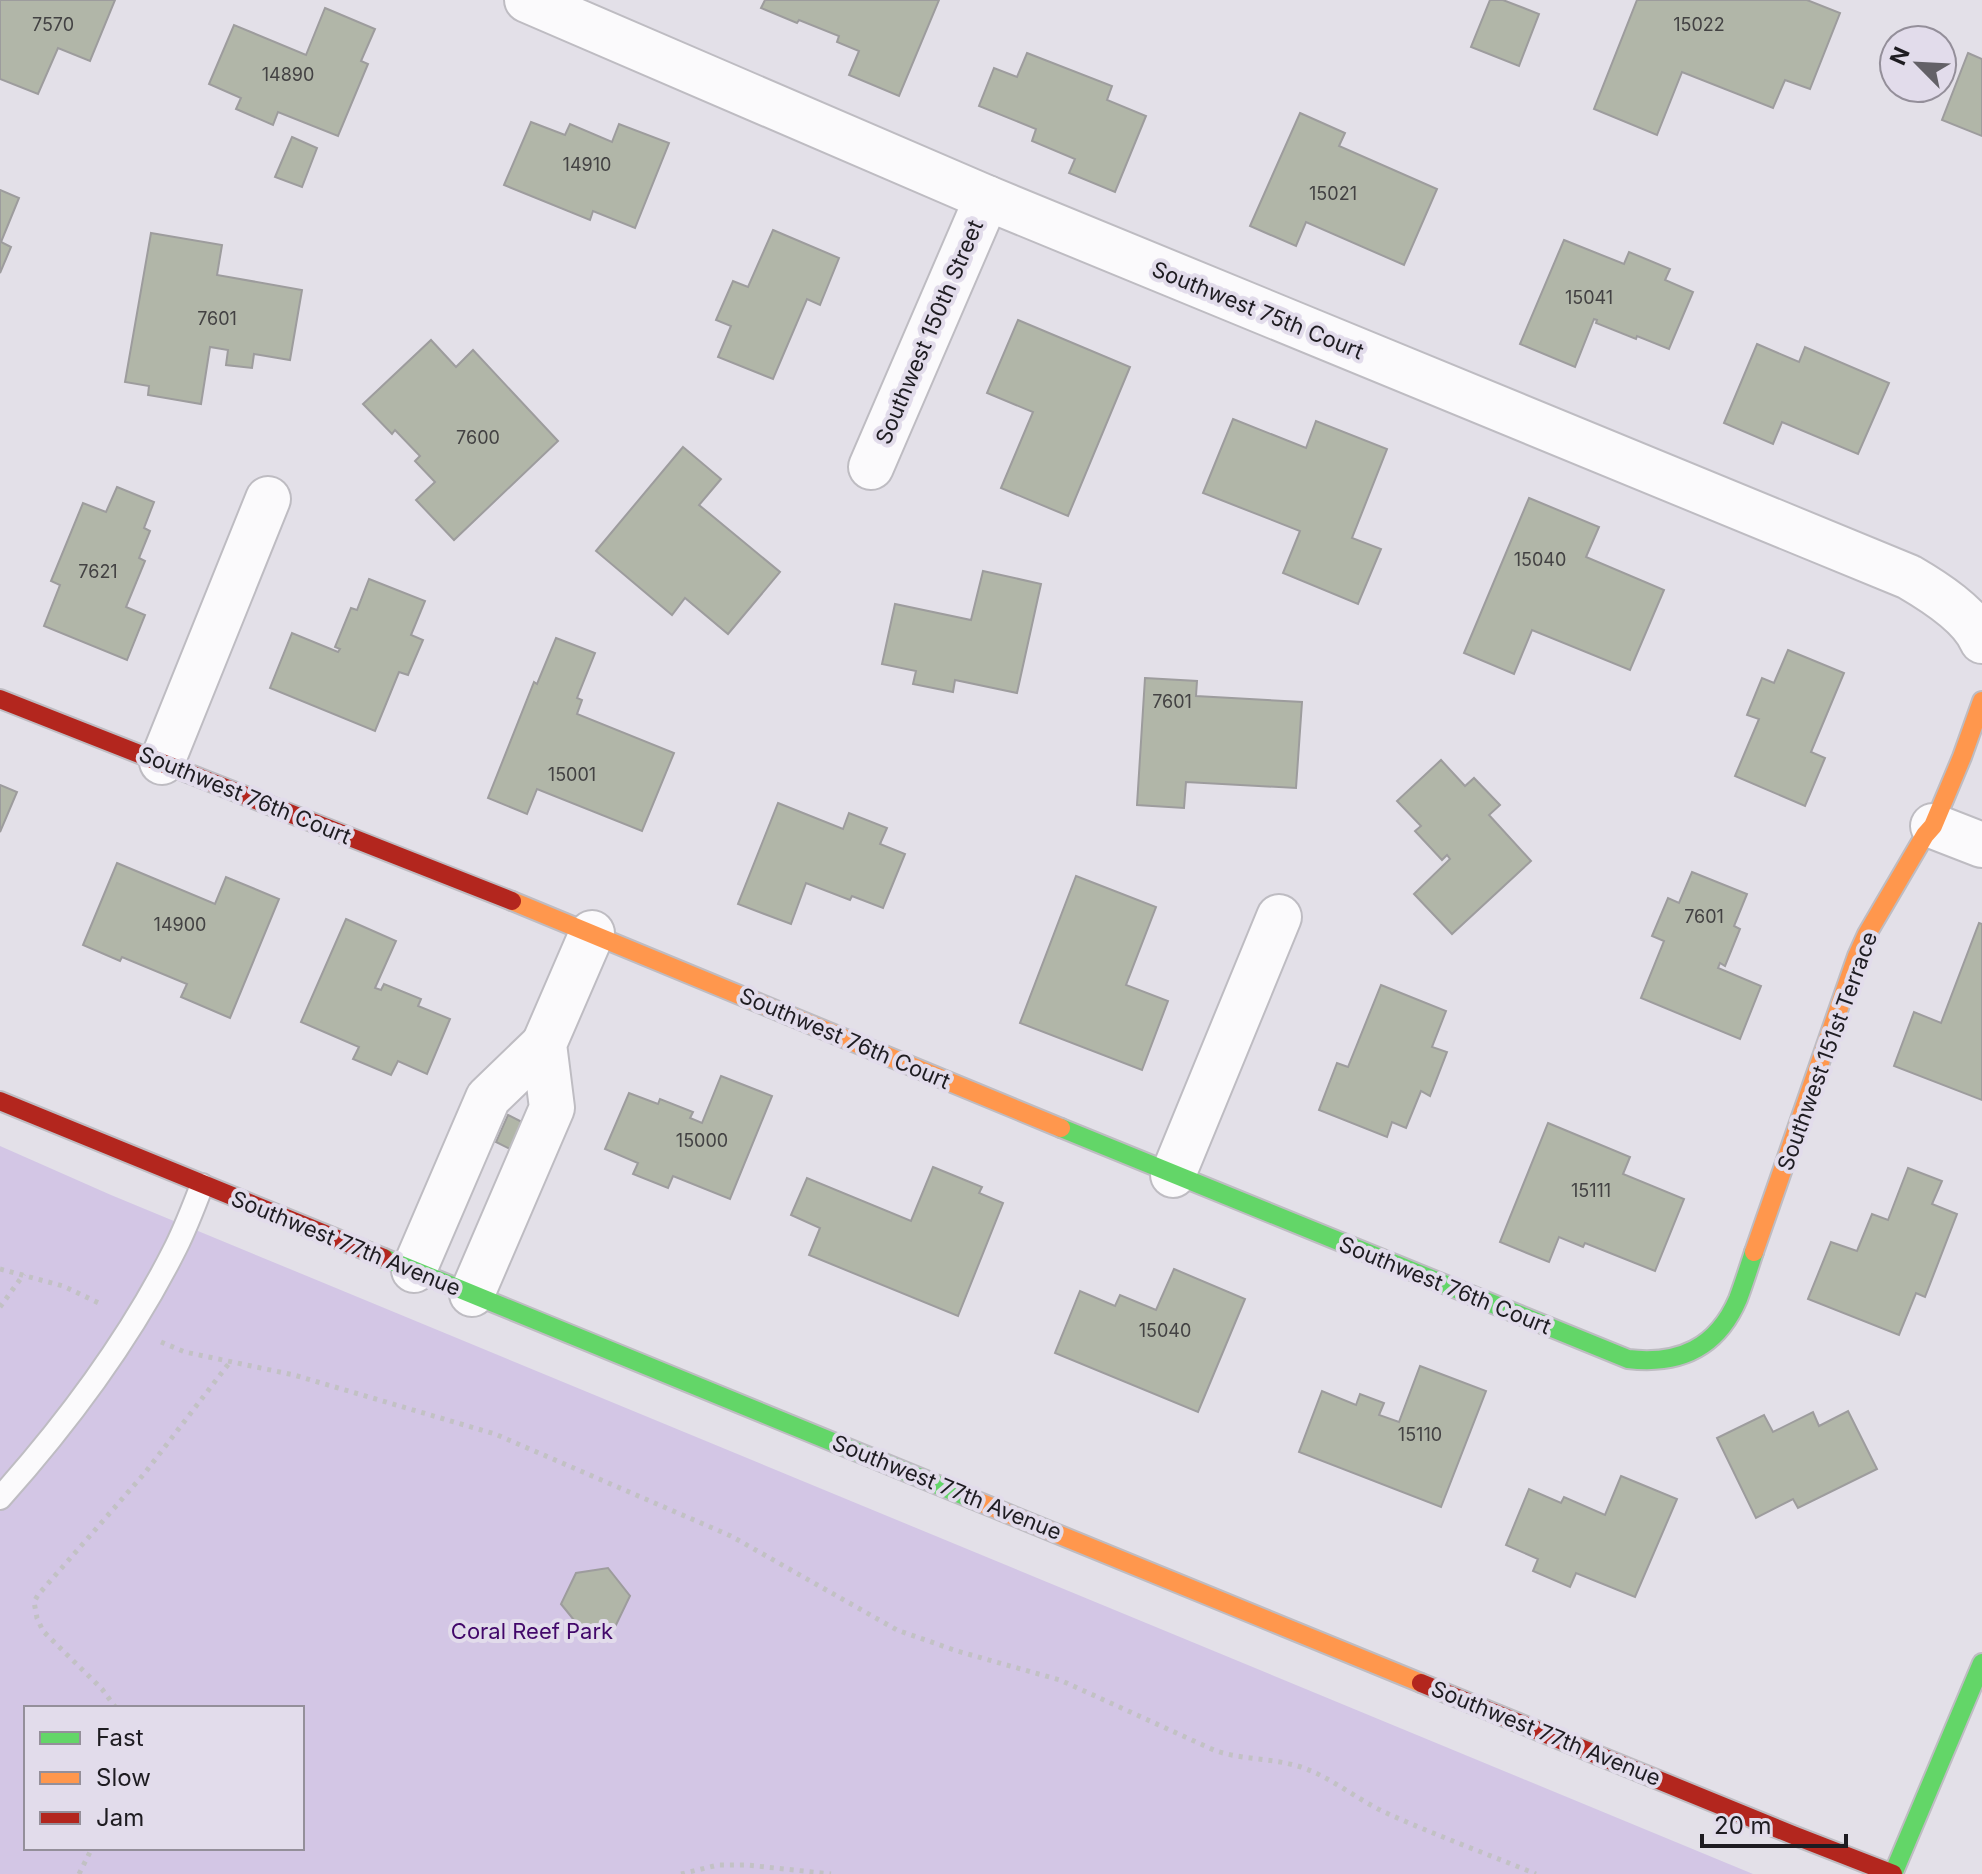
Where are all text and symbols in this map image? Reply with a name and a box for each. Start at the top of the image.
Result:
house number: 7570 [32,14,74,35]
house number: 15022 [1673,14,1725,35]
north arrow [1878,24,1958,104]
text: N [1884,43,1915,69]
house number: 14890 [262,64,314,85]
house number: 14910 [563,154,611,175]
house number: 15021 [1309,183,1357,204]
street label: Southwest 150th Street [870,216,988,448]
street label: Southwest 75th Court [1148,256,1368,364]
house number: 15041 [1565,287,1613,308]
house number: 7601 [197,308,237,329]
house number: 7600 [456,427,500,448]
house number: 15040 [1514,549,1566,570]
house number: 7621 [78,561,118,582]
house number: 7601 [1152,691,1192,712]
street label: Southwest 76th Court [135,741,355,849]
house number: 15001 [548,764,596,785]
house number: 7601 [1684,906,1724,927]
house number: 14900 [154,914,206,935]
street label: Southwest 151st Terrace [1772,928,1882,1174]
street label: Southwest 76th Court [736,982,954,1094]
house number: 15000 [676,1130,728,1151]
house number: 15111 [1571,1180,1611,1201]
street label: Southwest 77th Avenue [228,1185,464,1301]
street label: Southwest 76th Court [1335,1231,1555,1339]
house number: 15040 [1139,1320,1191,1341]
house number: 15110 [1398,1424,1442,1445]
street label: Southwest 77th Avenue [829,1429,1065,1545]
park label: Coral Reef Park [451,1618,613,1644]
street label: Southwest 77th Avenue [1428,1675,1664,1791]
legend [24,1706,304,1850]
text: Fast [96,1723,144,1752]
text: Slow [96,1763,151,1792]
scale bar [1702,1798,1846,1848]
text: Jam [96,1803,144,1832]
text: 20 m [1714,1811,1772,1840]

